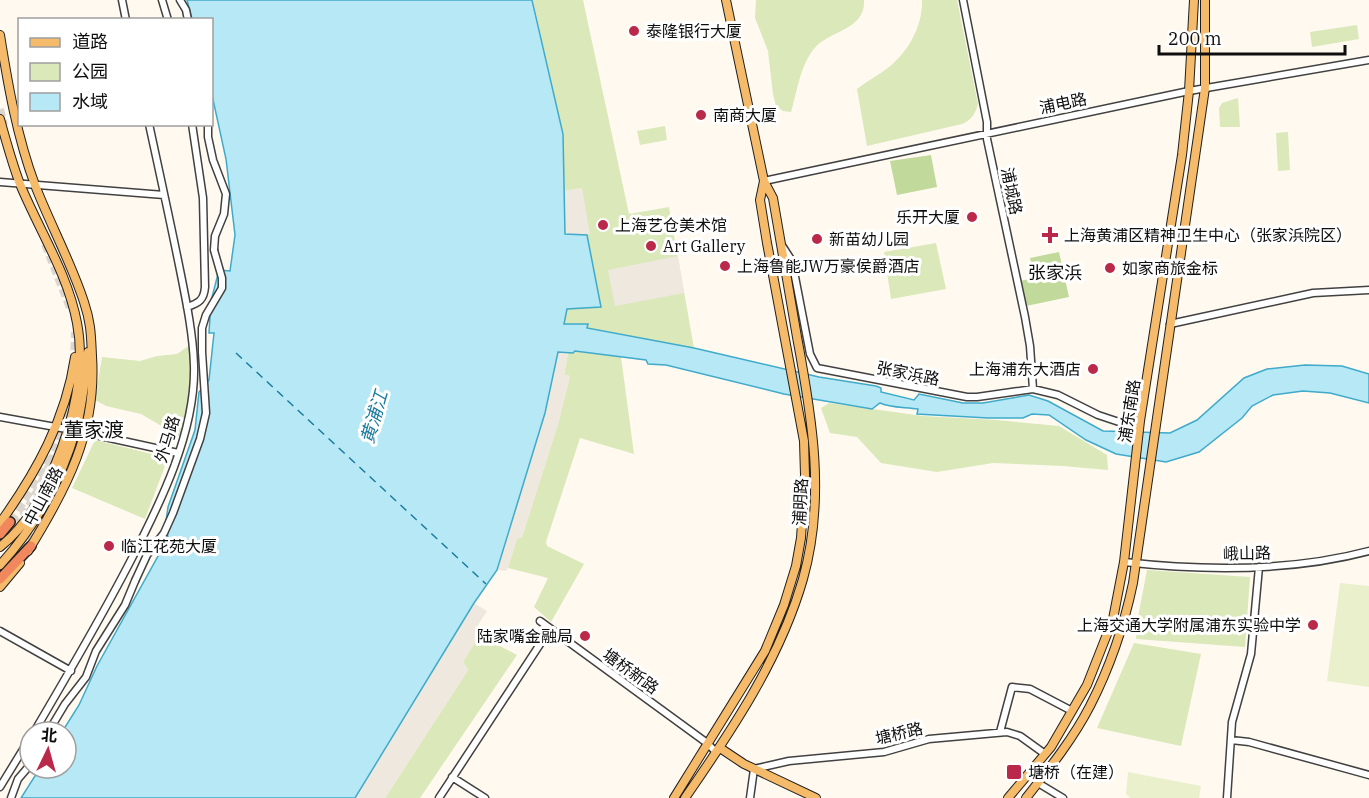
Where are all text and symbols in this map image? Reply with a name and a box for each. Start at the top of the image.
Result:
legend [18,18,213,126]
scale bar [1159,18,1345,56]
place label: 泰隆银行大厦 [646,21,742,41]
marker: 泰隆银行大厦 [627,24,641,38]
text: 200 m [1168,27,1222,50]
text: 道路 [72,30,108,53]
text: 公园 [72,60,108,83]
street label: 浦电路 [1037,88,1089,118]
text: 水域 [72,90,108,113]
place label: 南商大厦 [713,105,777,125]
marker: 南商大厦 [694,108,708,122]
street label: 浦城路 [997,165,1027,217]
place label: 乐开大厦 [896,207,960,227]
marker: 乐开大厦 [965,210,979,224]
place label: 上海艺仓美术馆 [615,215,727,235]
marker: 上海艺仓美术馆 [596,218,610,232]
place label: 上海黄浦区精神卫生中心（张家浜院区） [1064,225,1352,245]
marker: 上海黄浦区精神卫生中心（张家浜院区） [1041,226,1059,244]
place label: 新苗幼儿园 [829,229,909,249]
marker: 新苗幼儿园 [810,232,824,246]
place label: Art Gallery [663,236,746,256]
marker: Art Gallery [644,239,658,253]
place label: 上海鲁能JW万豪侯爵酒店 [737,256,920,276]
place label: 如家商旅金标 [1122,258,1218,278]
marker: 上海鲁能JW万豪侯爵酒店 [718,259,732,273]
district label: 张家浜 [1028,261,1082,284]
marker: 如家商旅金标 [1103,261,1117,275]
street label: 张家浜路 [875,357,941,389]
place label: 上海浦东大酒店 [969,359,1081,379]
marker: 上海浦东大酒店 [1086,362,1100,376]
street label: 浦东南路 [1114,378,1144,444]
water label: 黄浦江 [356,386,393,446]
street label: 外马路 [150,413,184,465]
district label: 董家渡 [64,416,124,443]
street label: 中山南路 [19,463,67,529]
street label: 浦明路 [789,478,811,526]
place label: 临江花苑大厦 [121,536,217,556]
marker: 临江花苑大厦 [102,539,116,553]
street label: 峨山路 [1223,543,1271,563]
place label: 上海交通大学附属浦东实验中学 [1077,615,1301,635]
marker: 上海交通大学附属浦东实验中学 [1306,618,1320,632]
place label: 陆家嘴金融局 [477,626,573,646]
marker: 陆家嘴金融局 [578,629,592,643]
street label: 塘桥新路 [599,644,663,698]
street label: 塘桥路 [873,718,925,748]
north arrow [18,720,78,780]
text: 北 [40,724,58,746]
place label: 塘桥（在建） [1028,762,1124,782]
marker: 塘桥（在建） [1005,763,1023,781]

